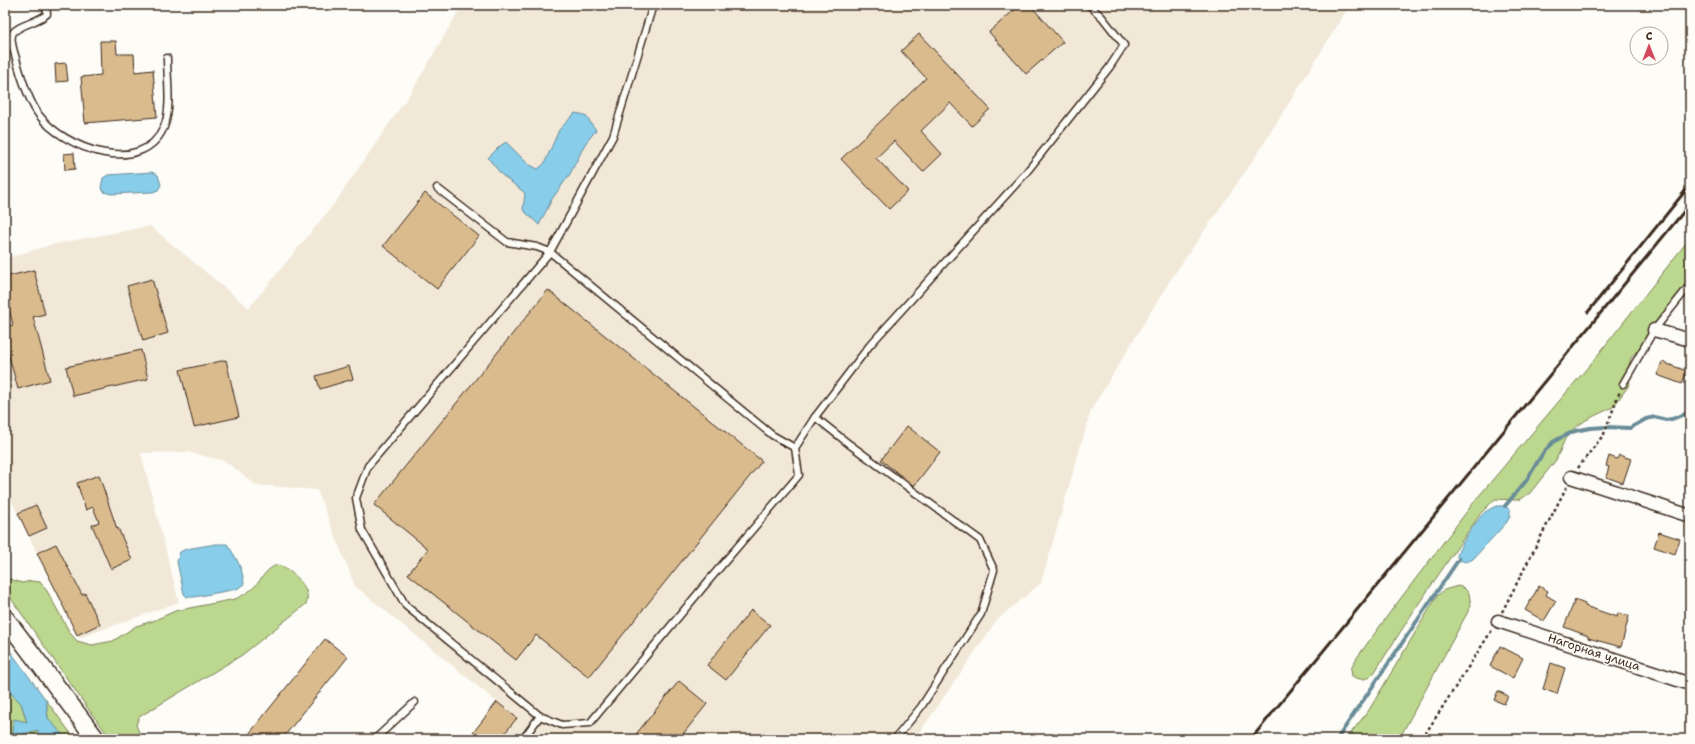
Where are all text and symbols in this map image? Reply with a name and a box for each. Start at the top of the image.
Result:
north arrow [1629,26,1669,66]
text: С [1646,29,1653,44]
street label: Нагорная улица [1546,630,1643,675]

